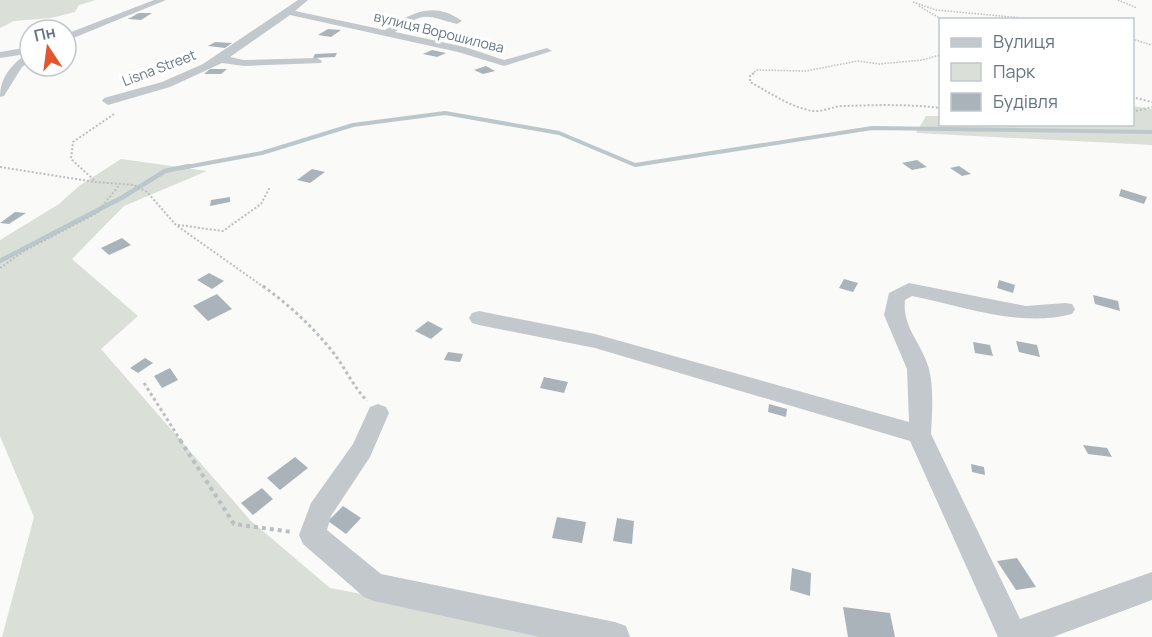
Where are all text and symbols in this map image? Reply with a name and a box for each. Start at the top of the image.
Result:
street label: вулиця Ворошилова [372,6,506,57]
north arrow [18,18,78,78]
legend [939,18,1134,126]
text: Пн [32,20,58,47]
text: Вулиця [993,29,1055,53]
street label: Lisna Street [119,45,199,90]
text: Парк [993,59,1036,83]
text: Будівля [993,89,1058,113]

